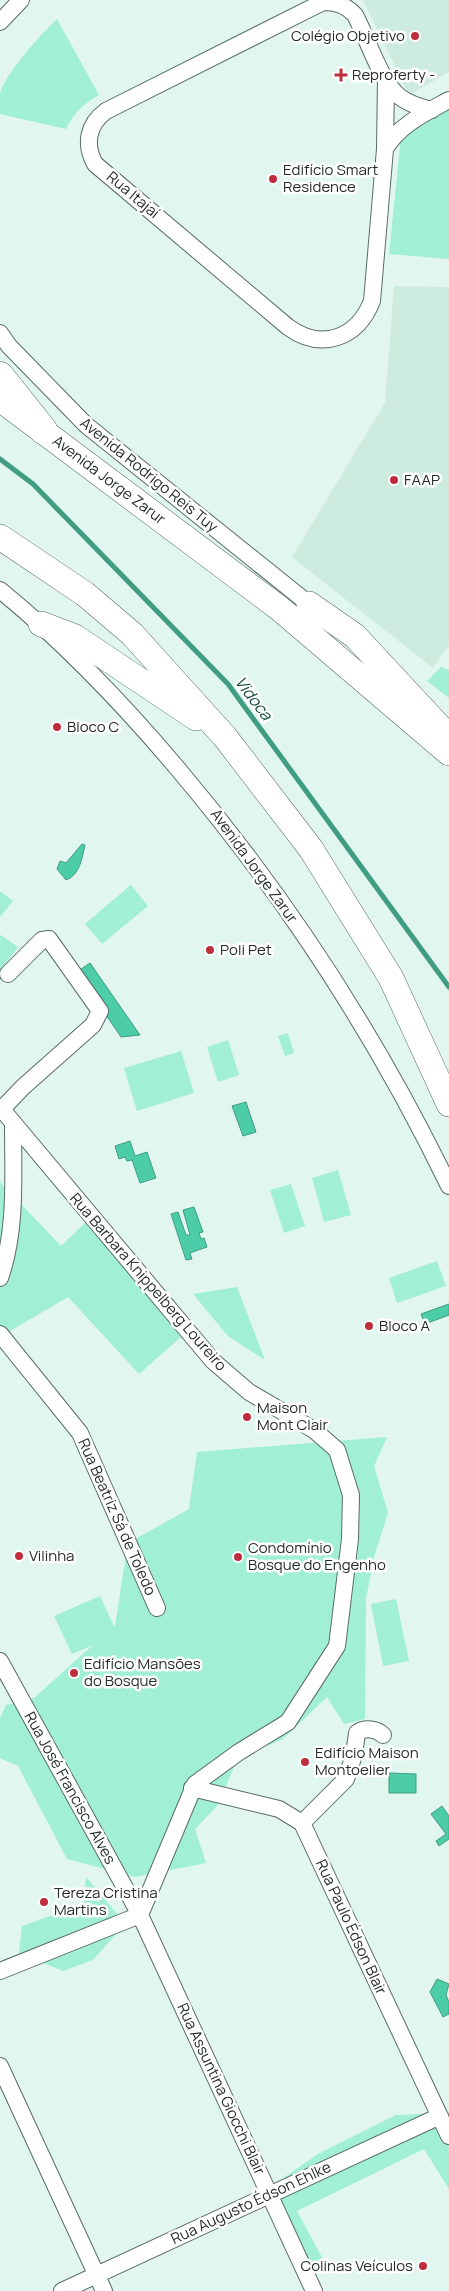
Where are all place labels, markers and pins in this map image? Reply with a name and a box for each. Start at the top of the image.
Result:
place label: Colégio Objetivo [291,25,405,46]
marker: Colégio Objetivo [409,30,421,42]
place label: Reproferty - [352,64,435,85]
marker: Reproferty - [334,68,348,82]
place label: Edifício Smart Residence [283,159,378,197]
marker: Edifício Smart Residence [267,173,279,185]
place label: FAAP [404,469,440,490]
marker: FAAP [388,474,400,486]
place label: Bloco C [67,716,120,737]
marker: Bloco C [51,721,63,733]
place label: Poli Pet [220,939,272,960]
marker: Poli Pet [204,944,216,956]
place label: Bloco A [379,1315,431,1336]
marker: Bloco A [363,1320,375,1332]
place label: Maison Mont Clair [257,1397,328,1435]
marker: Maison Mont Clair [241,1411,253,1423]
place label: Condomínio Bosque do Engenho [248,1537,386,1575]
place label: Vilinha [29,1545,74,1566]
marker: Vilinha [13,1550,25,1562]
marker: Condomínio Bosque do Engenho [232,1551,244,1563]
place label: Edifício Mansões do Bosque [84,1653,201,1691]
marker: Edifício Mansões do Bosque [68,1667,80,1679]
place label: Edifício Maison Montoelier [315,1742,419,1780]
marker: Edifício Maison Montoelier [299,1756,311,1768]
place label: Tereza Cristina Martins [54,1882,158,1920]
marker: Tereza Cristina Martins [38,1896,50,1908]
place label: Colinas Veículos [300,2255,413,2276]
marker: Colinas Veículos [417,2260,429,2272]

